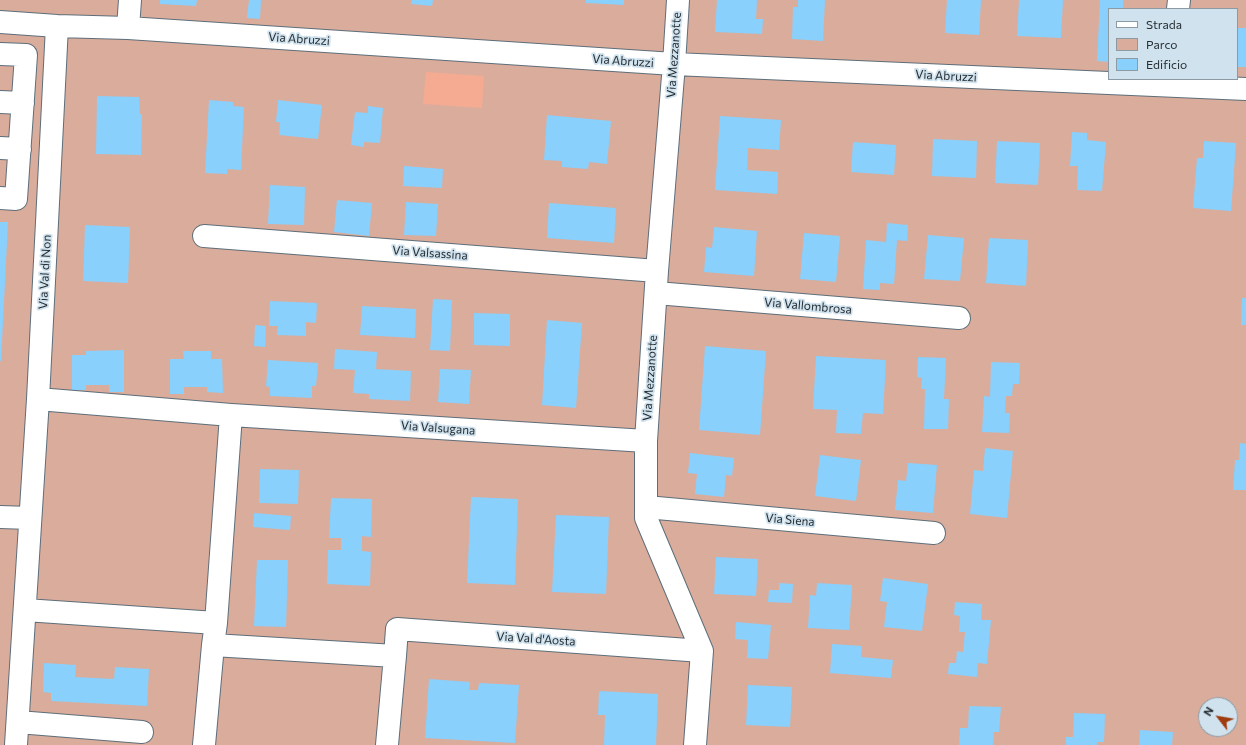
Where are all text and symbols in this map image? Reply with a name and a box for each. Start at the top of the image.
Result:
legend [1108,8,1238,80]
street label: Via Mezzanotte [664,12,684,98]
text: Strada [1146,17,1182,31]
street label: Via Abruzzi [268,30,330,48]
text: Parco [1146,37,1178,51]
street label: Via Abruzzi [592,52,654,70]
text: Edificio [1146,57,1187,71]
street label: Via Abruzzi [915,67,977,85]
street label: Via Val di Non [36,234,54,310]
street label: Via Valsassina [392,243,468,263]
street label: Via Vallombrosa [764,295,852,317]
street label: Via Mezzanotte [640,335,660,421]
street label: Via Valsugana [400,418,476,438]
street label: Via Siena [765,511,815,529]
street label: Via Val d'Aosta [496,629,576,649]
north arrow [1198,697,1238,737]
text: N [1200,704,1216,718]

